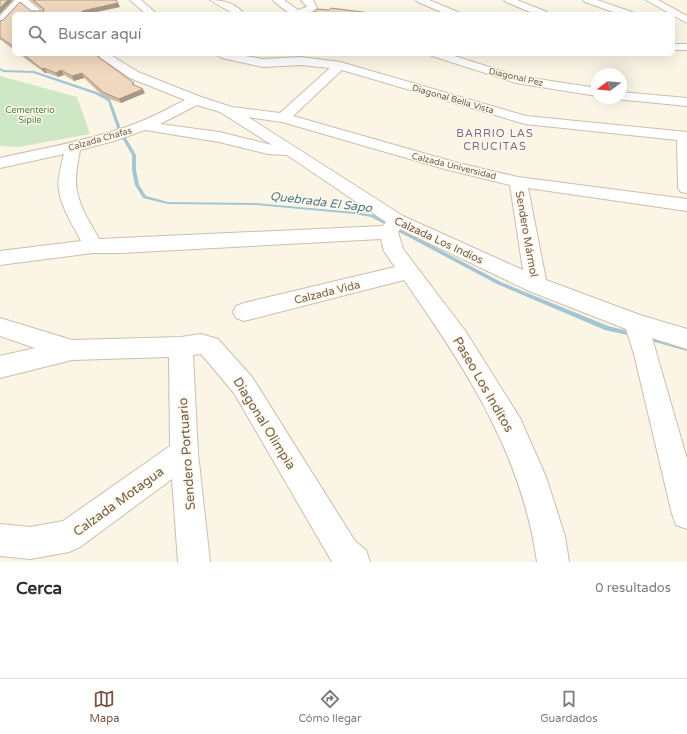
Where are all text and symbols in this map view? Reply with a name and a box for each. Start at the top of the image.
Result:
search box [12,12,675,56]
icon: search [26,23,48,45]
text: Buscar aquí [58,25,141,43]
street label: Diagonal Pez [487,66,545,89]
north arrow [591,68,627,104]
street label: Diagonal Bella Vista [411,83,495,116]
park label: Cementerio Sipile [5,105,55,126]
street label: Calzada Chafas [67,125,133,154]
district label: BARRIO LAS CRUCITAS [456,127,534,153]
street label: Calzada Universidad [410,151,497,182]
water label: Quebrada El Sapo [269,189,374,215]
street label: Sendero Mármol [513,190,540,278]
street label: Calzada Los Indios [392,214,485,267]
street label: Calzada Vida [293,278,361,307]
street label: Paseo Los Inditos [449,334,517,435]
street label: Diagonal Olimpia [229,374,299,473]
street label: Sendero Portuario [175,397,199,511]
street label: Calzada Motagua [70,464,167,540]
text: Cerca [16,578,62,599]
text: 0 resultados [595,580,671,596]
tab: Mapa [89,688,119,725]
tab: Cómo llegar [298,688,361,725]
tab: Guardados [540,688,598,725]

